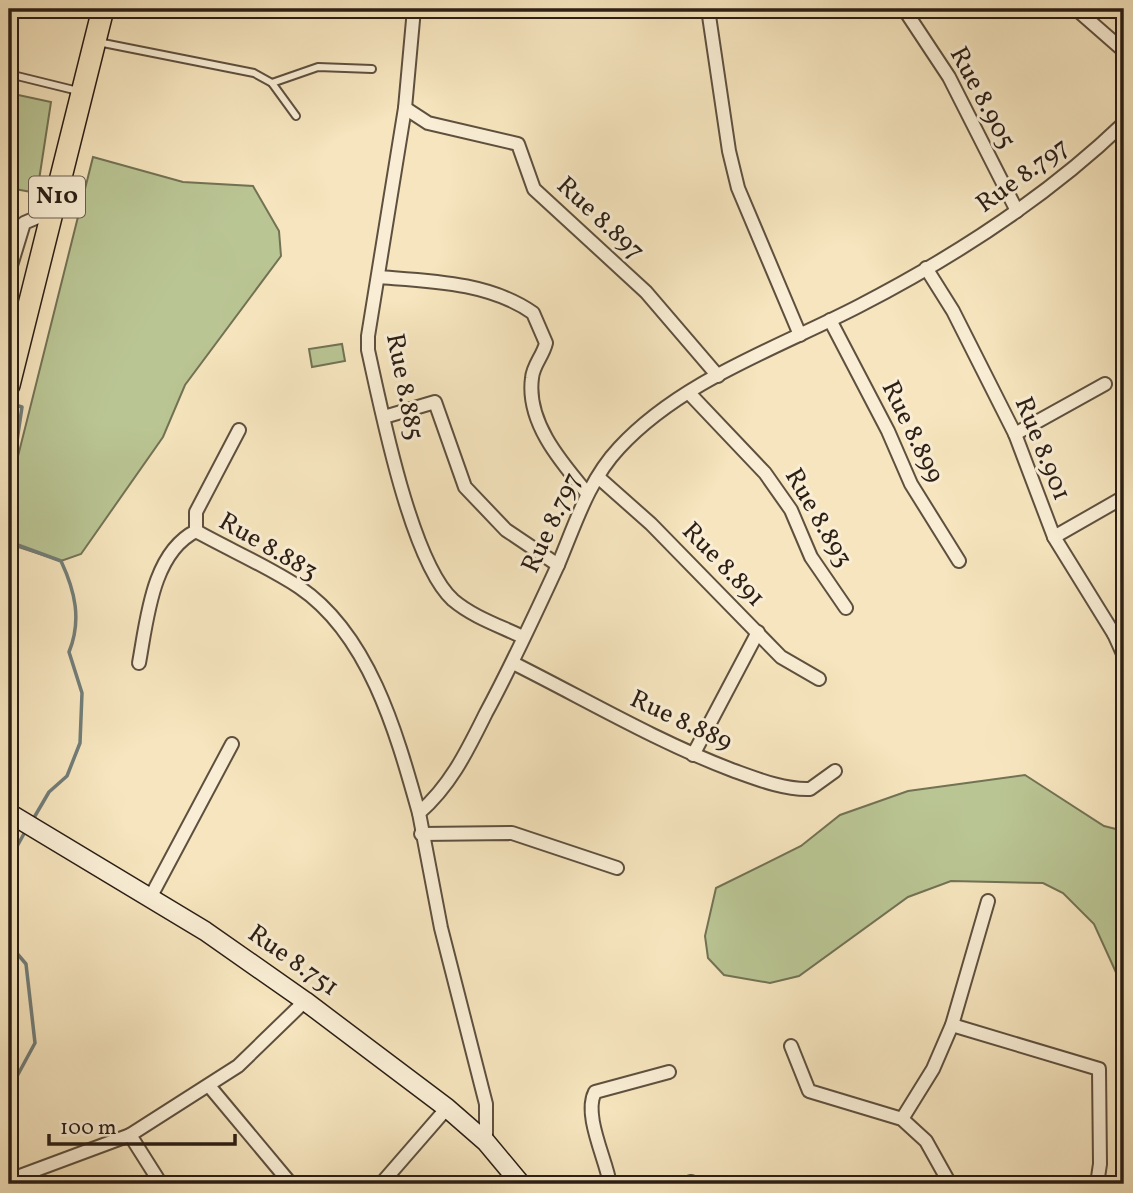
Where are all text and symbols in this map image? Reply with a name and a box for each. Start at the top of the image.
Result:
street label: Rue 8.905 [940,40,1024,156]
street label: Rue 8.797 [969,130,1077,222]
street label: Rue 8.897 [548,169,652,269]
road number: N10 [29,176,85,218]
street label: Rue 8.885 [376,331,432,443]
street label: Rue 8.899 [872,375,952,489]
street label: Rue 8.901 [1005,392,1079,506]
street label: Rue 8.893 [775,462,861,574]
street label: Rue 8.797 [513,467,591,579]
street label: Rue 8.883 [212,504,324,590]
street label: Rue 8.891 [673,514,773,616]
street label: Rue 8.889 [624,682,738,760]
street label: Rue 8.751 [240,916,346,1006]
scale bar [49,1102,234,1146]
text: 100 m [60,1114,117,1143]

